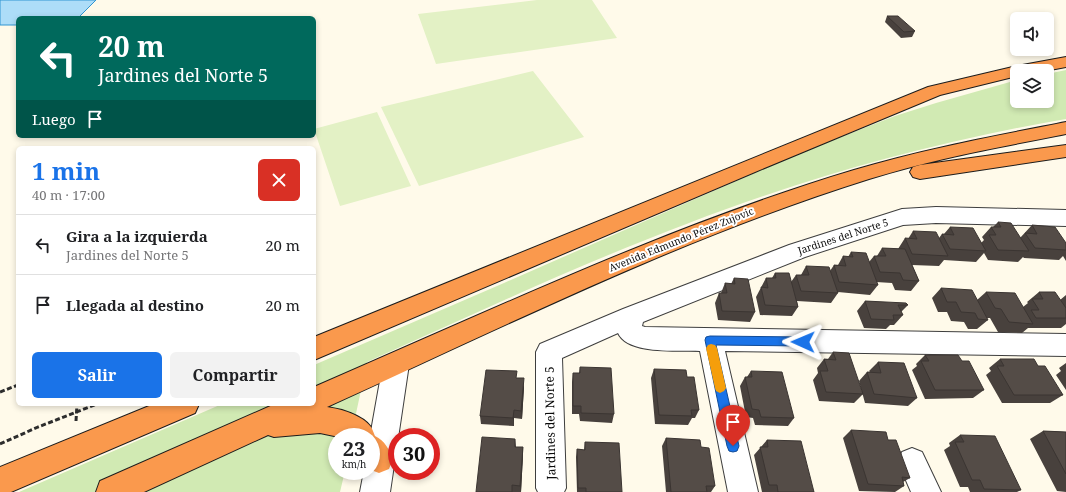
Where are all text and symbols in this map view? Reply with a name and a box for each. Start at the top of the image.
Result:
map controls [1010,12,1054,108]
button: sound [1010,12,1054,56]
text: 20 m [98,27,165,65]
icon: left [32,32,84,84]
text: Jardines del Norte 5 [98,63,268,87]
button: layers [1010,64,1054,108]
icon: arrive [84,108,106,130]
text: Luego [32,109,76,129]
text: 1 min [32,154,100,187]
button: close [258,159,300,201]
text: 40 m · 17:00 [32,186,105,204]
street label: Avenida Edmundo Pérez Zujovic [607,203,755,274]
street label: Jardines del Norte 5 [795,215,890,258]
text: Gira a la izquierda [66,226,208,246]
icon: left [32,234,54,256]
text: 20 m [265,235,300,255]
text: Jardines del Norte 5 [66,246,189,264]
icon: arrive [32,294,54,316]
text: Llegada al destino [66,295,204,315]
text: 20 m [265,295,300,315]
position arrow [782,321,824,363]
button: Salir [32,352,162,398]
button: Compartir [170,352,300,398]
street label: Jardines del Norte 5 [541,366,560,481]
pin [716,405,750,446]
icon: arrive [722,411,744,433]
speed limit sign: 30 [388,428,440,480]
text: 23 [343,435,365,462]
text: km/h [342,457,366,471]

